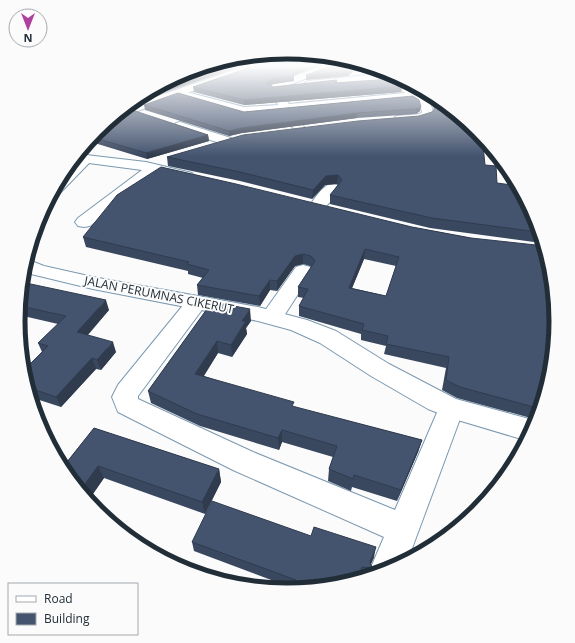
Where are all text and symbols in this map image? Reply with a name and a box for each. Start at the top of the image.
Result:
north arrow [8,8,48,48]
text: N [24,31,32,46]
street label: JALAN PERUMNAS CIKERUT [82,272,236,317]
legend [8,583,138,635]
text: Road [44,590,73,607]
text: Building [44,610,90,627]

